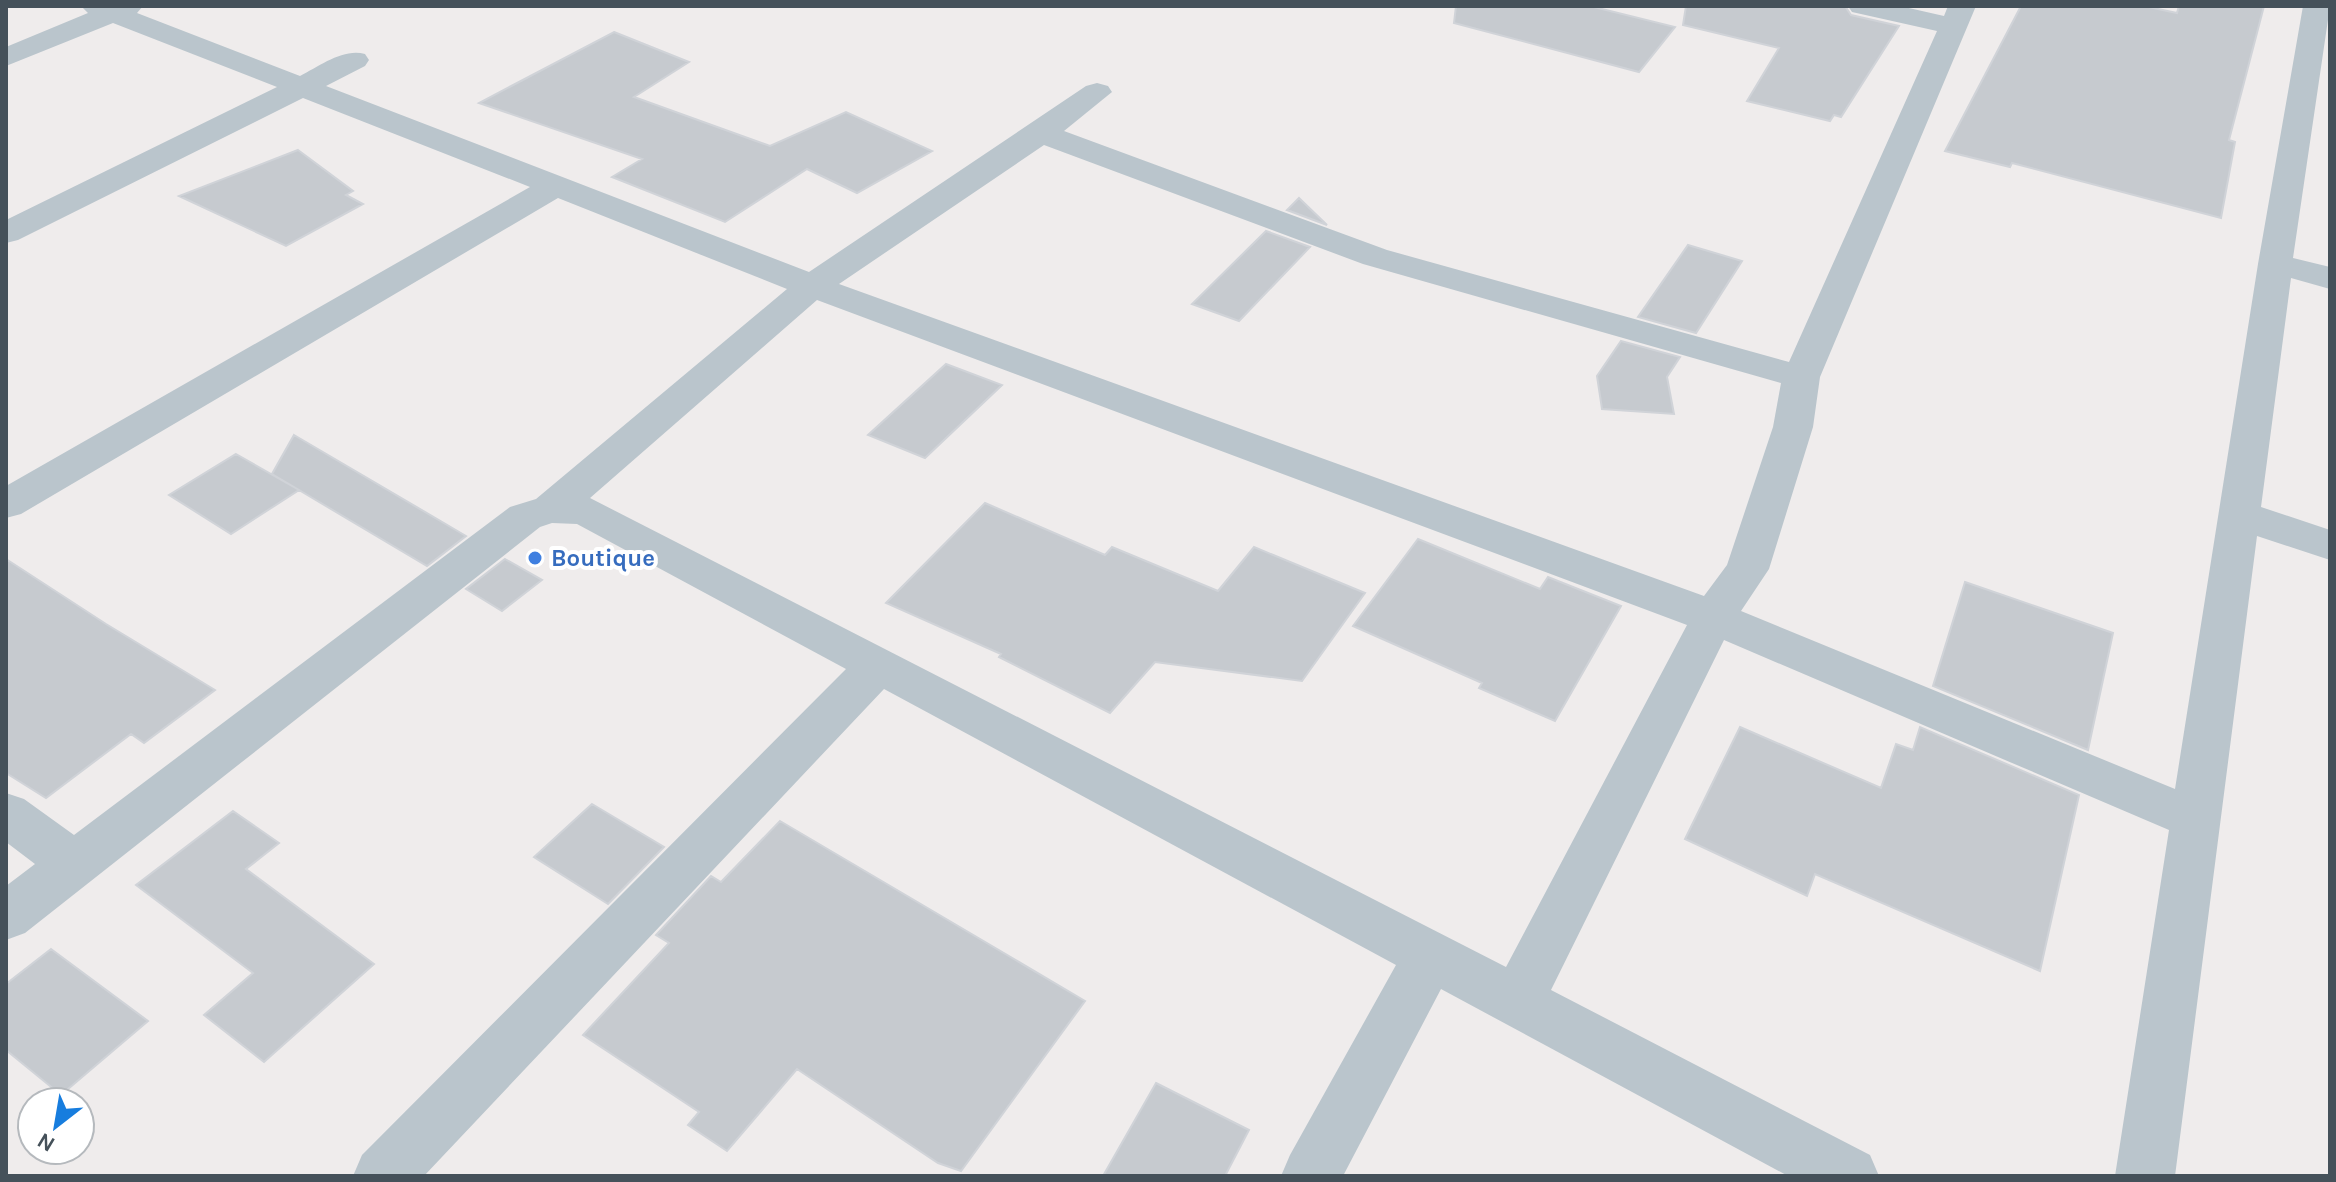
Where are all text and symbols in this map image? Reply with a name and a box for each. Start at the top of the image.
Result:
place label: Boutique [551,544,655,572]
marker: Boutique [526,549,544,567]
north arrow [16,1086,96,1166]
text: N [33,1127,60,1157]

